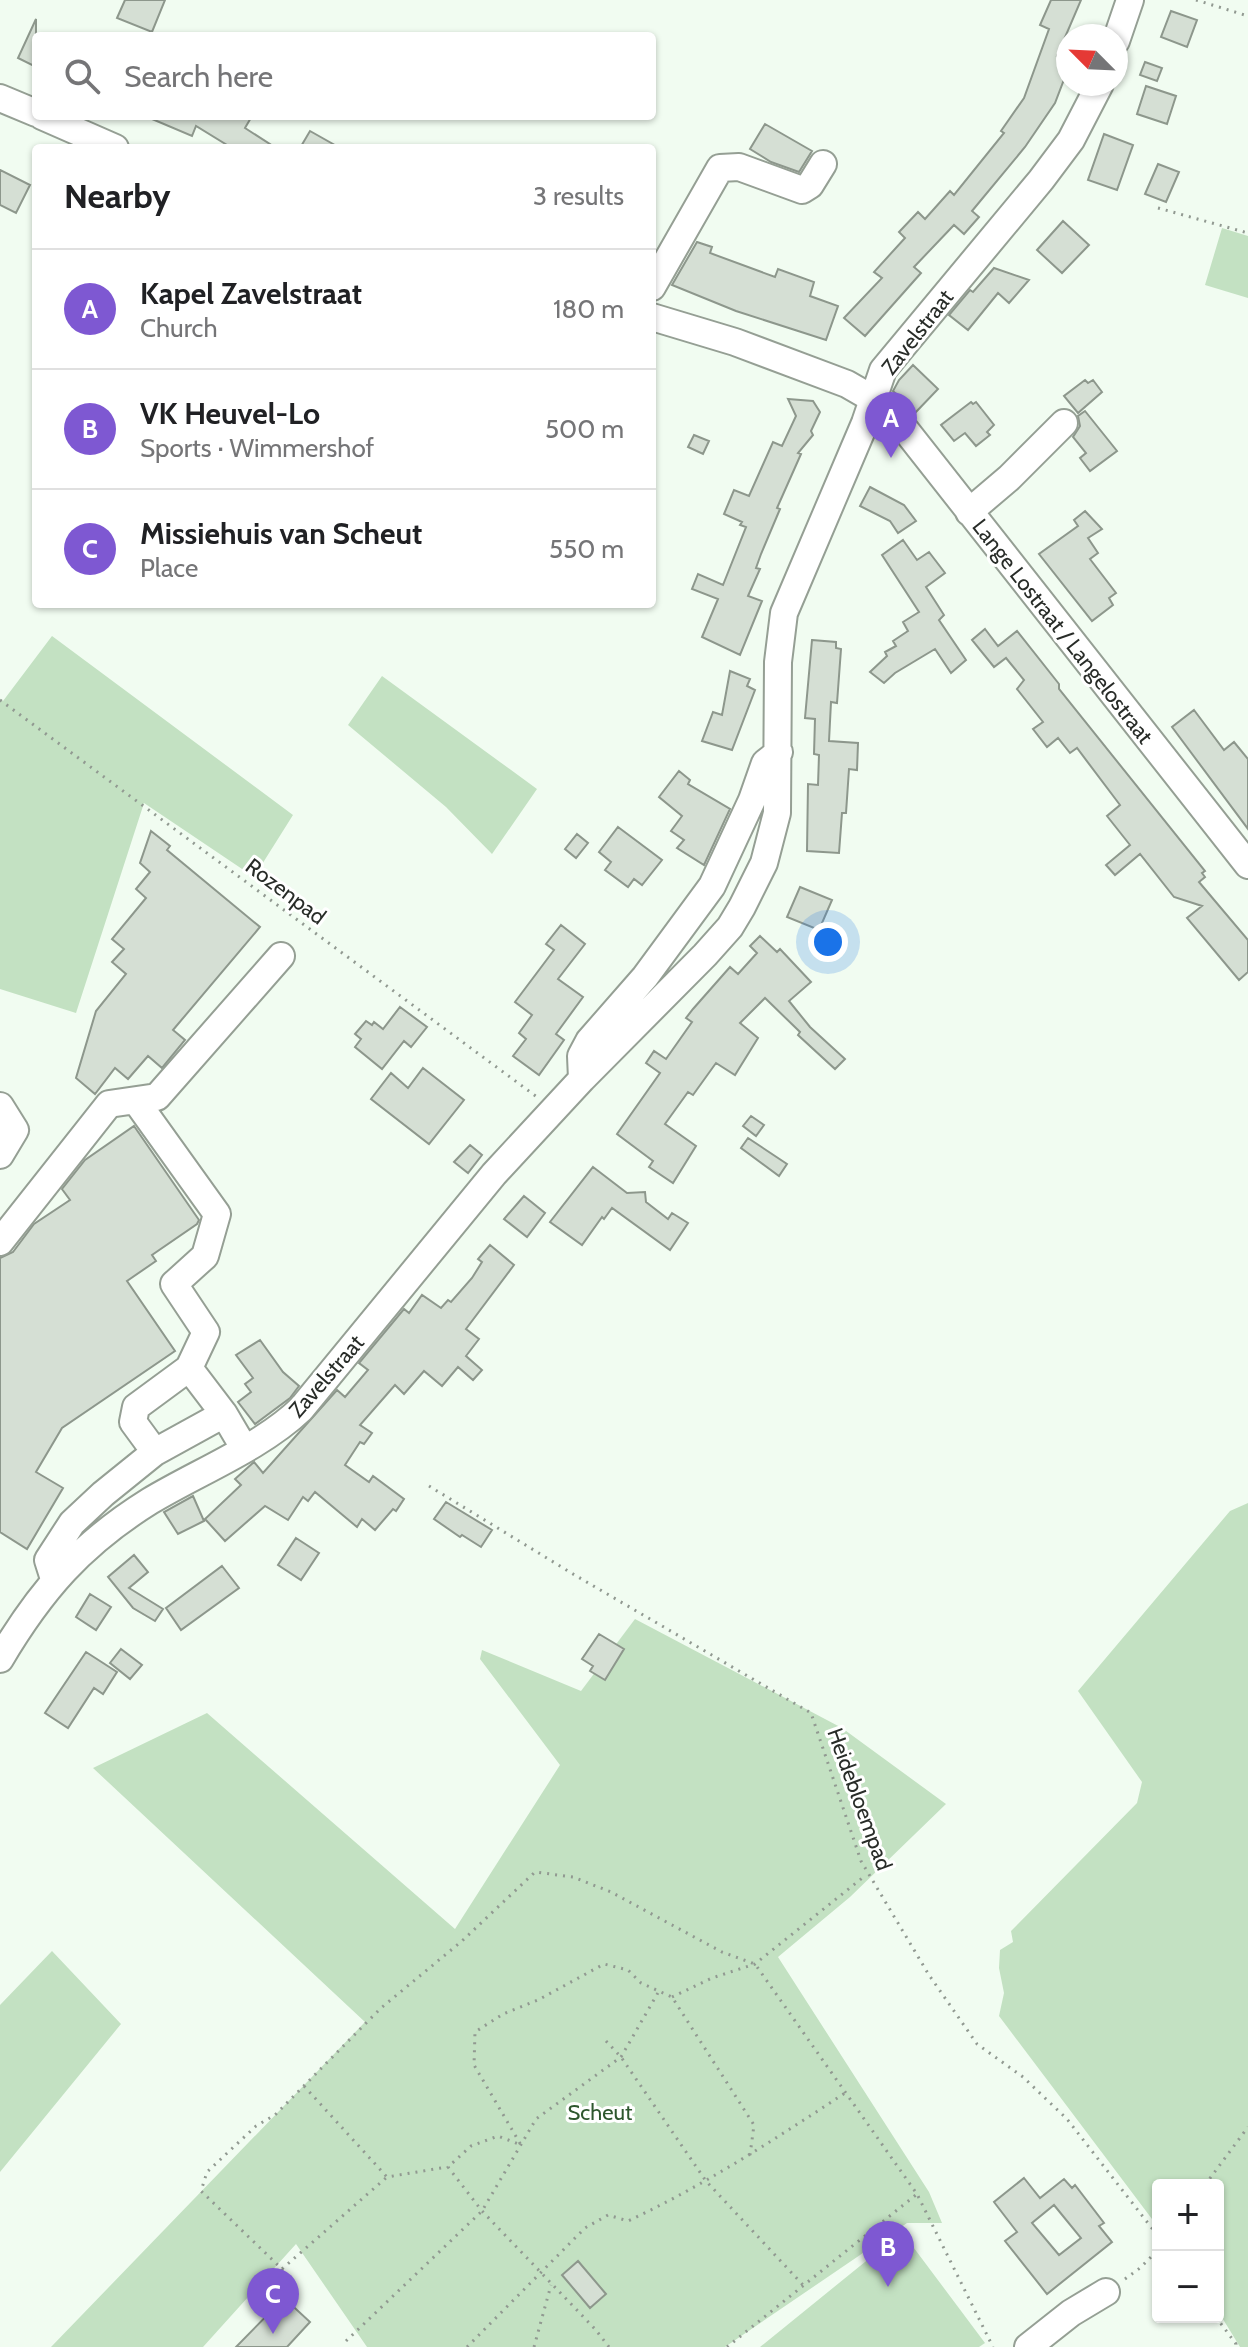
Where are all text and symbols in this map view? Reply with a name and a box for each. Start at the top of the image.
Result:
north arrow [1056,24,1128,96]
search box [32,32,656,120]
icon: search [60,54,104,98]
text: Search here [124,58,273,95]
text: Nearby [64,175,171,217]
text: 3 results [533,180,624,212]
text: Kapel Zavelstraat [140,275,362,312]
street label: Zavelstraat [876,284,959,380]
text: A [82,293,98,325]
text: 180 m [553,293,624,325]
text: Church [140,312,218,344]
pin: A [865,392,917,458]
text: VK Heuvel-Lo [140,395,320,432]
text: B [82,413,98,445]
text: 500 m [545,413,624,445]
text: Sports · Wimmershof [140,432,374,464]
street label: Lange Lostraat / Langelostraat [967,514,1159,749]
text: Missiehuis van Scheut [140,515,422,552]
text: C [82,533,98,565]
text: 550 m [549,533,624,565]
text: Place [140,552,198,584]
street label: Rozenpad [240,853,331,930]
your location [808,922,848,962]
street label: Zavelstraat [283,1329,370,1423]
street label: Heidebloempad [821,1724,898,1874]
park label: Scheut [568,2099,633,2126]
map controls [1152,2179,1224,2323]
button: + [1152,2179,1224,2251]
pin: B [862,2221,914,2287]
button: − [1152,2251,1224,2323]
pin: C [247,2268,299,2334]

